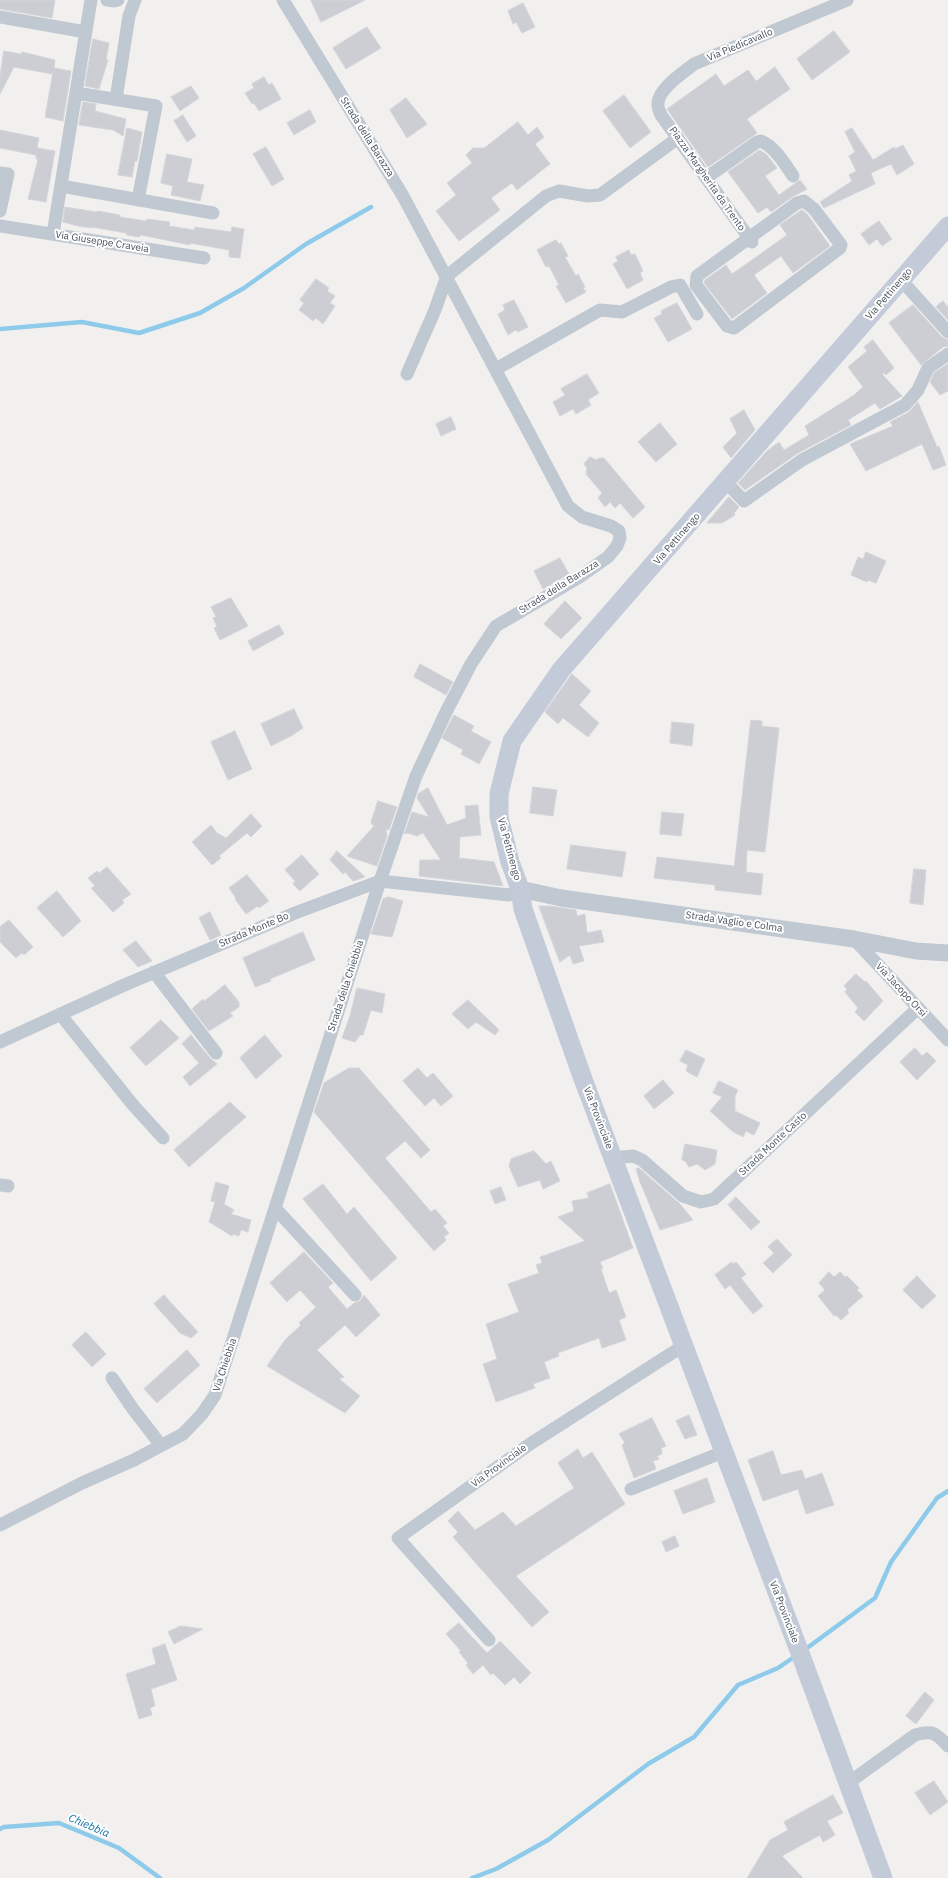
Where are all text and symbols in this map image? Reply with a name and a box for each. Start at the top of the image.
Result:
street label: Via Piedicavallo [705,26,775,64]
street label: Strada della Barazza [338,95,396,179]
street label: Piazza Margherita da Trento [666,125,748,233]
street label: Via Giuseppe Craveia [54,229,150,255]
street label: Via Pettinengo [863,266,915,322]
street label: Via Pettinengo [651,511,703,567]
street label: Strada della Barazza [517,558,601,616]
street label: Via Pettinengo [495,816,523,882]
street label: Strada Vaglio e Colma [685,909,783,935]
street label: Strada Monte Bo [217,910,291,950]
street label: Strada della Chiebbia [326,939,366,1033]
street label: Via Jacopo Orsi [873,961,929,1019]
street label: Via Provinciale [581,1085,615,1151]
street label: Strada Monte Casto [737,1110,809,1178]
street label: Via Chiebbia [211,1337,239,1393]
street label: Via Provinciale [469,1442,529,1490]
street label: Via Provinciale [767,1579,801,1645]
water label: Chiebbia [67,1811,111,1841]

